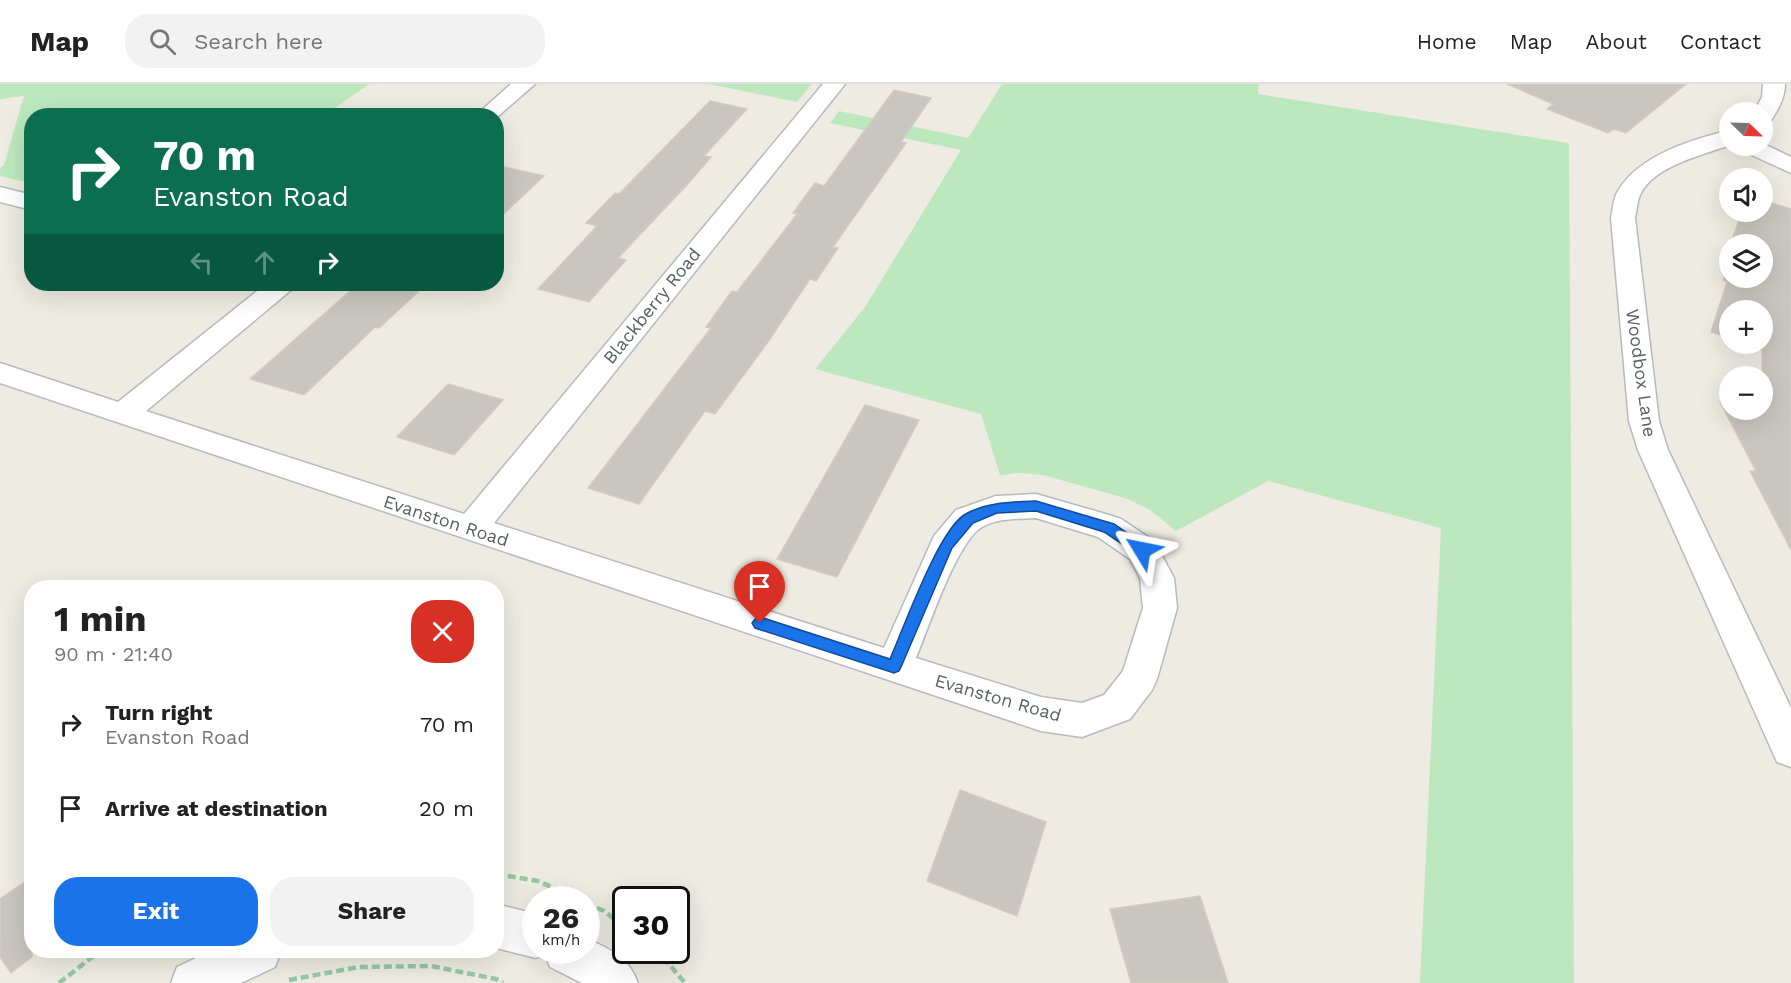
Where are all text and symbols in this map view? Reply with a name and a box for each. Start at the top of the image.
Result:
search box [125,14,545,68]
text: Map [30,25,89,58]
icon: search [146,25,179,58]
text: Search here [194,29,323,54]
text: Home [1417,29,1477,54]
text: Map [1510,29,1553,54]
text: About [1586,29,1647,54]
text: Contact [1680,29,1761,54]
north arrow [1719,102,1773,156]
map controls [1719,102,1773,420]
text: 70 m [153,131,256,180]
icon: right [54,132,132,210]
button: sound [1719,168,1773,222]
text: Evanston Road [153,181,349,213]
button: layers [1719,234,1773,288]
street label: Blackberry Road [598,244,705,368]
icon: left [185,246,218,279]
icon: ahead [248,246,281,279]
icon: right [311,246,344,279]
button: + [1719,300,1773,354]
street label: Woodbox Lane [1622,308,1661,438]
button: − [1719,366,1773,420]
street label: Evanston Road [381,490,511,551]
position arrow [1110,518,1174,582]
pin [734,561,785,623]
icon: arrive [743,570,776,603]
text: 1 min [54,598,146,640]
button: close [411,600,474,663]
text: 90 m · 21:40 [54,642,173,666]
street label: Evanston Road [933,669,1064,726]
text: Turn right [105,700,212,725]
icon: right [54,708,87,741]
text: 70 m [420,712,474,737]
text: Evanston Road [105,725,250,749]
icon: arrive [54,792,87,825]
text: Arrive at destination [105,796,328,821]
text: 20 m [419,796,474,821]
button: Exit [54,877,258,946]
button: Share [270,877,474,946]
speed limit sign: 30 [612,886,690,964]
text: 26 [543,900,579,935]
text: km/h [542,931,580,949]

